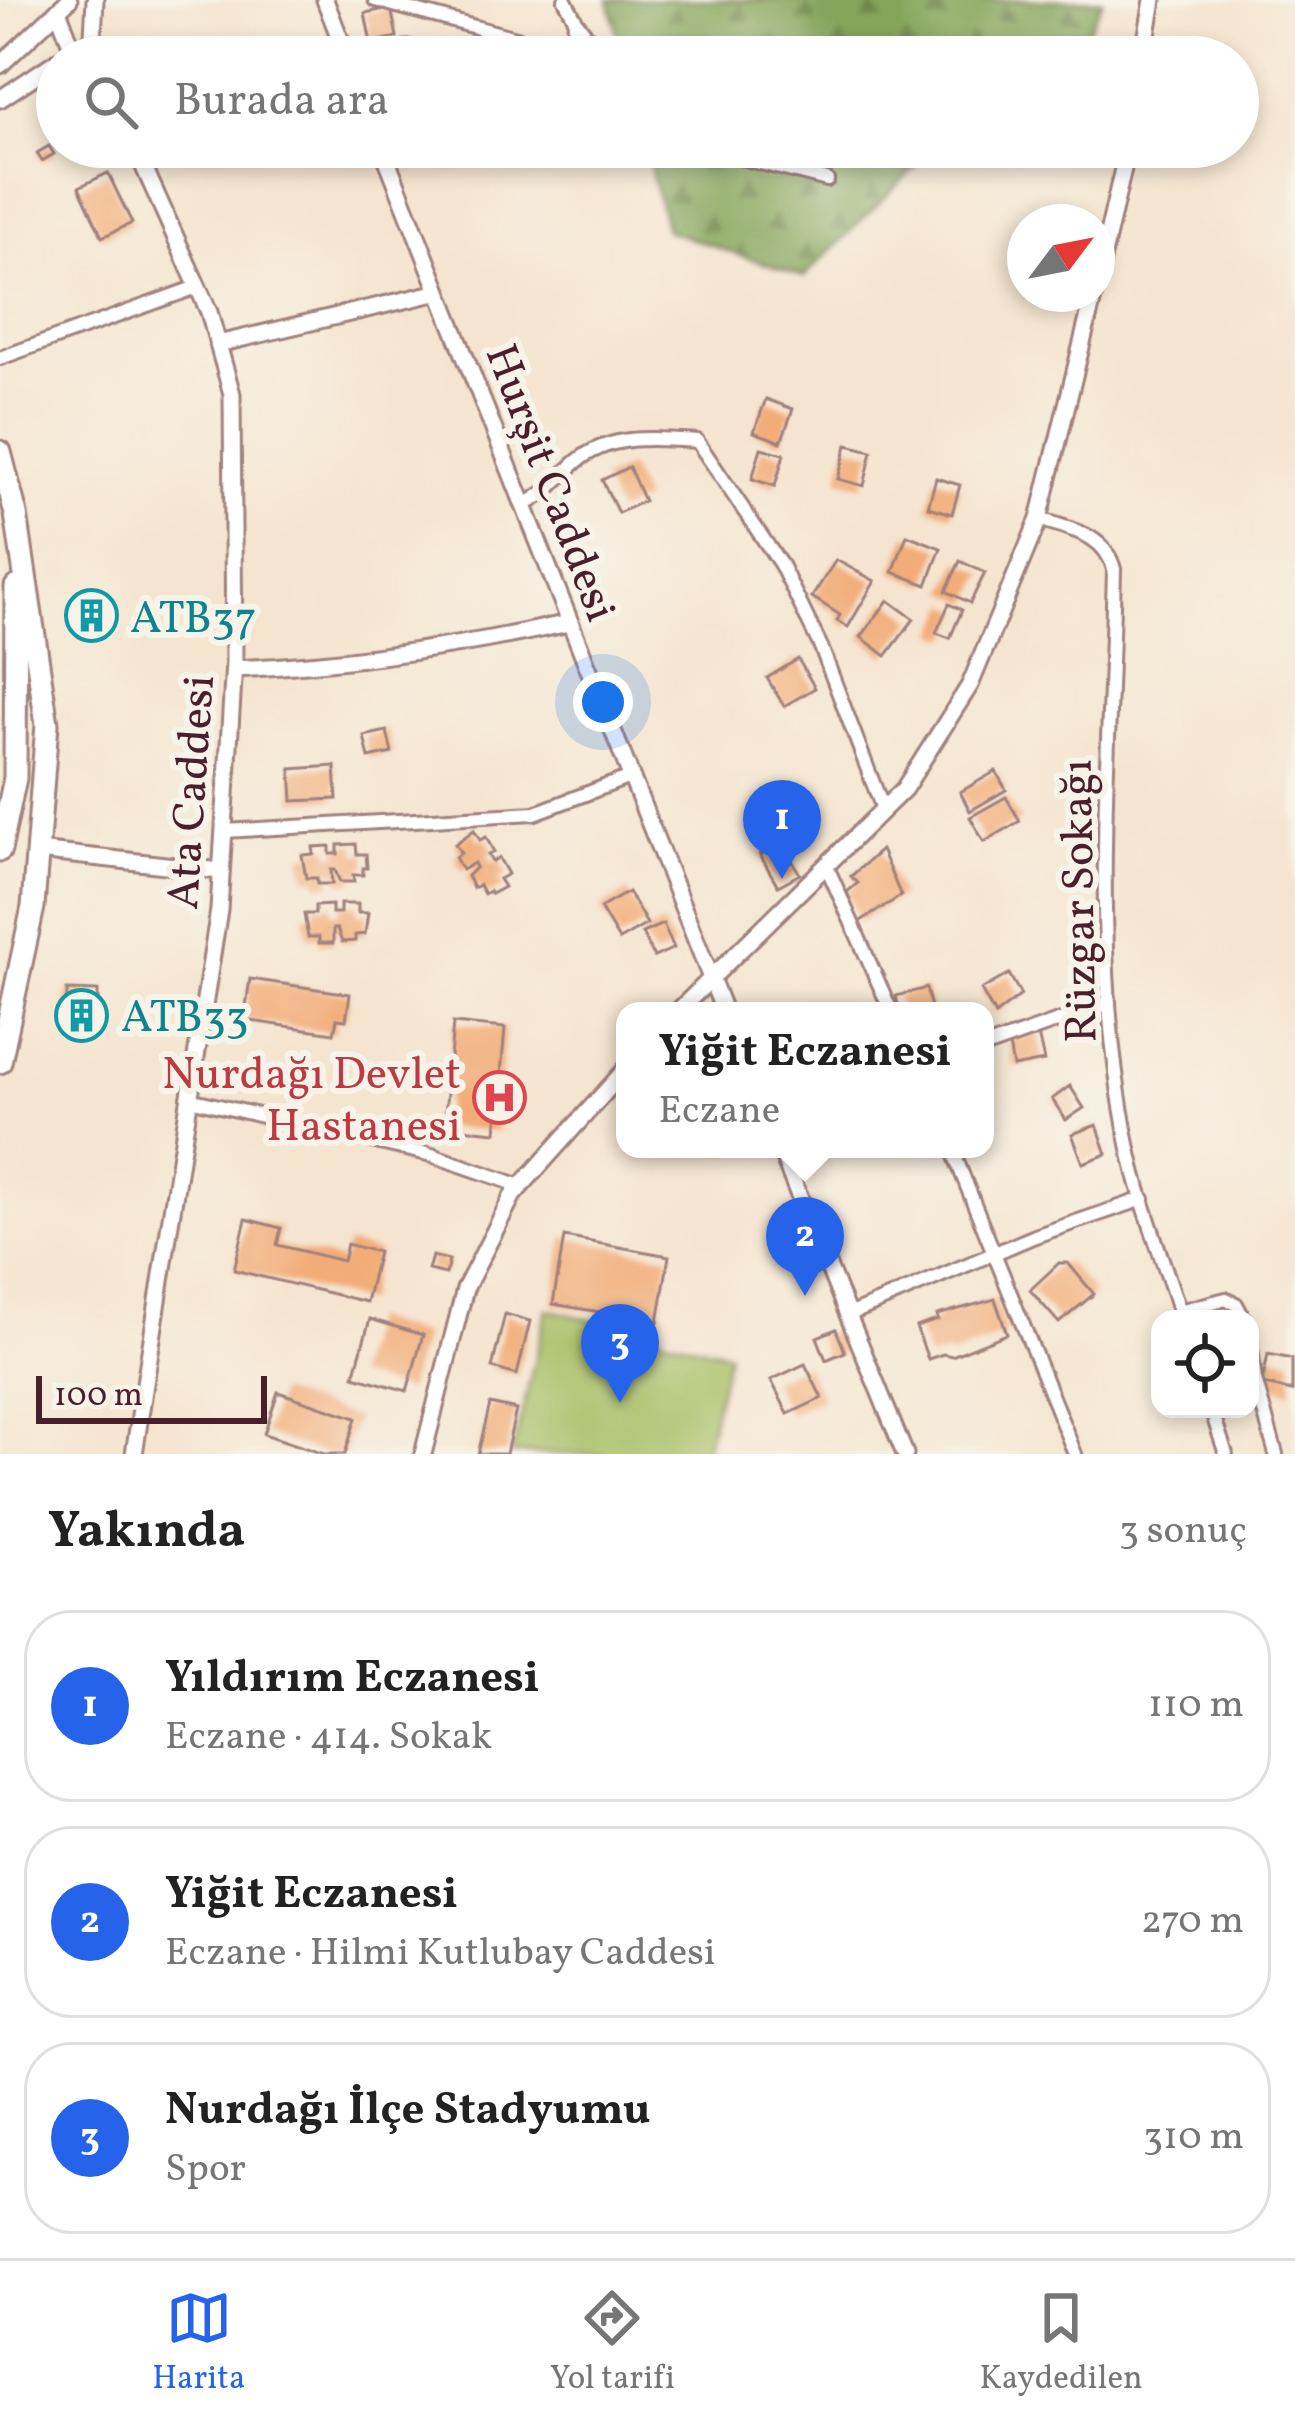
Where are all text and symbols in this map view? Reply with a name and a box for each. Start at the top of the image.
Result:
search box [36,36,1259,168]
icon: search [78,69,144,135]
text: Burada ara [174,71,389,134]
north arrow [1007,204,1115,312]
street label: Hurşit Caddesi [467,336,631,631]
building icon: ATB37 [63,588,119,644]
place label: ATB37 [130,589,257,652]
your location [573,672,633,732]
street label: Ata Caddesi [154,673,233,912]
street label: Rüzgar Sokağı [1048,759,1115,1043]
pin: 1 [743,780,821,879]
building icon: ATB33 [54,987,110,1043]
place label: ATB33 [121,988,249,1051]
popup [616,1002,994,1158]
text: Yiğit Eczanesi [659,1022,951,1085]
place label: Nurdağı Devlet Hastanesi [162,1045,461,1160]
hospital icon: Nurdağı Devlet Hastanesi [472,1070,528,1126]
text: Eczane [659,1085,780,1139]
pin: 2 [766,1197,844,1296]
pin: 3 [581,1304,659,1403]
map controls [1151,1310,1259,1418]
button: locate [1151,1310,1259,1418]
scale bar [36,1370,267,1423]
text: 100 m [54,1374,143,1420]
text: Yakında [48,1497,245,1568]
text: 3 sonuç [1119,1505,1247,1559]
text: Yıldırım Eczanesi [165,1648,539,1711]
text: 1 [82,1679,98,1733]
text: 110 m [1148,1679,1244,1733]
text: Eczane · 414. Sokak [165,1711,492,1765]
text: Yiğit Eczanesi [165,1864,458,1927]
text: 2 [80,1895,100,1949]
text: 270 m [1141,1895,1244,1949]
text: Eczane · Hilmi Kutlubay Caddesi [165,1927,716,1981]
text: Nurdağı İlçe Stadyumu [165,2080,650,2143]
text: 3 [80,2111,100,2165]
text: 310 m [1143,2111,1244,2165]
text: Spor [165,2143,246,2197]
tab: Harita [152,2285,245,2403]
tab: Yol tarifi [550,2285,675,2403]
tab: Kaydedilen [979,2285,1143,2403]

